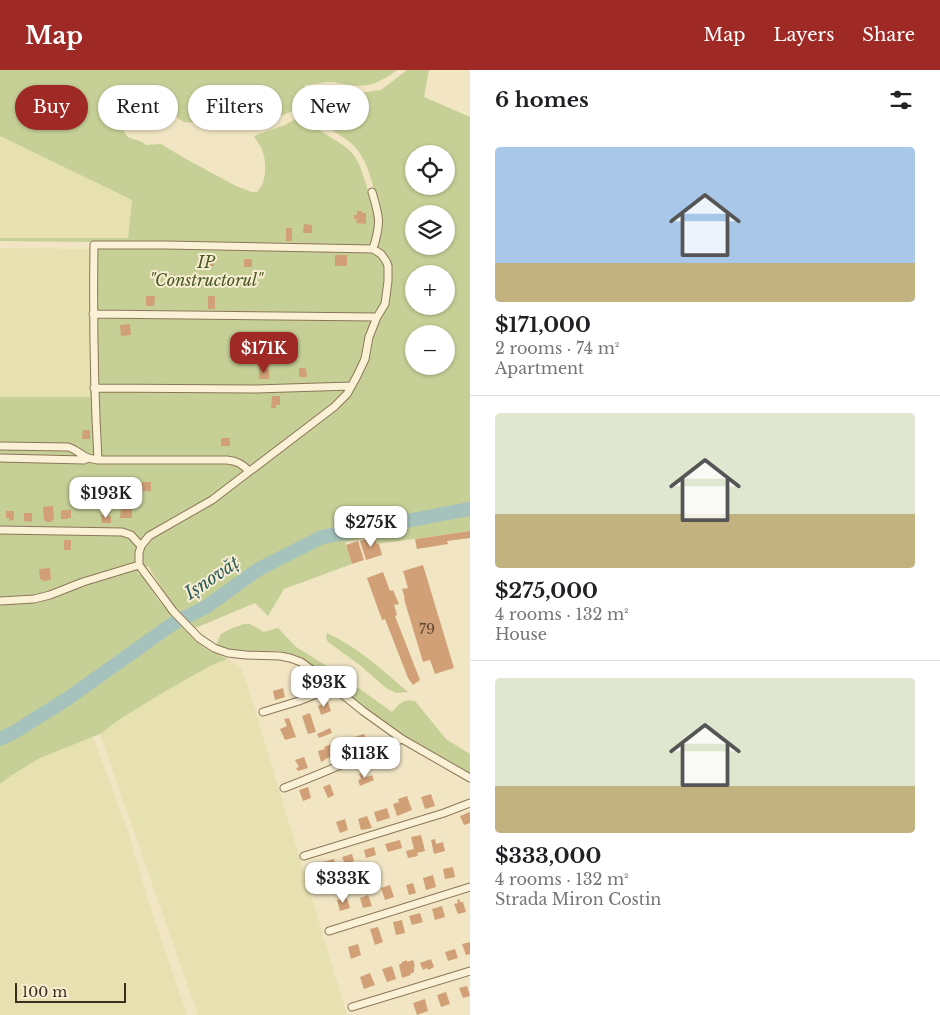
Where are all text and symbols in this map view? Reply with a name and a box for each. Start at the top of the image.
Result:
text: Map [25,21,83,50]
text: Map [704,24,745,46]
text: Layers [773,24,834,46]
text: Share [862,24,915,46]
chip: Buy [15,85,88,130]
chip: Rent [98,85,178,130]
chip: Filters [188,85,282,130]
chip: New [292,85,369,130]
icon: filters [887,86,915,114]
text: 6 homes [495,87,589,113]
map controls [405,145,455,375]
button: locate [405,145,455,195]
icon: home [660,180,750,270]
button: layers [405,205,455,255]
park label: IP "Constructorul" [149,252,264,290]
button: + [405,265,455,315]
text: $171,000 [495,312,591,338]
button: − [405,325,455,375]
pin: $171K [229,332,299,374]
text: $171K [241,338,287,358]
text: 2 rooms · 74 m² [495,338,619,358]
text: Apartment [495,358,584,378]
icon: home [660,445,750,535]
pin: $193K [71,476,141,519]
text: $193K [80,483,132,503]
pin: $275K [336,506,406,548]
text: $275K [345,512,397,532]
water label: Ișnovăț [179,551,244,605]
text: $275,000 [495,578,598,604]
text: 4 rooms · 132 m² [495,604,629,624]
house number: 79 [419,620,435,638]
text: House [495,624,547,644]
pin: $93K [294,666,354,708]
text: $93K [302,672,346,692]
icon: home [660,710,750,800]
pin: $113K [330,736,400,779]
text: $113K [341,743,389,763]
text: $333,000 [495,843,601,869]
pin: $333K [308,862,378,904]
text: $333K [316,868,370,888]
text: 4 rooms · 132 m² [495,869,629,889]
text: Strada Miron Costin [495,889,661,909]
scale bar [15,980,126,1003]
text: 100 m [22,983,67,1001]

